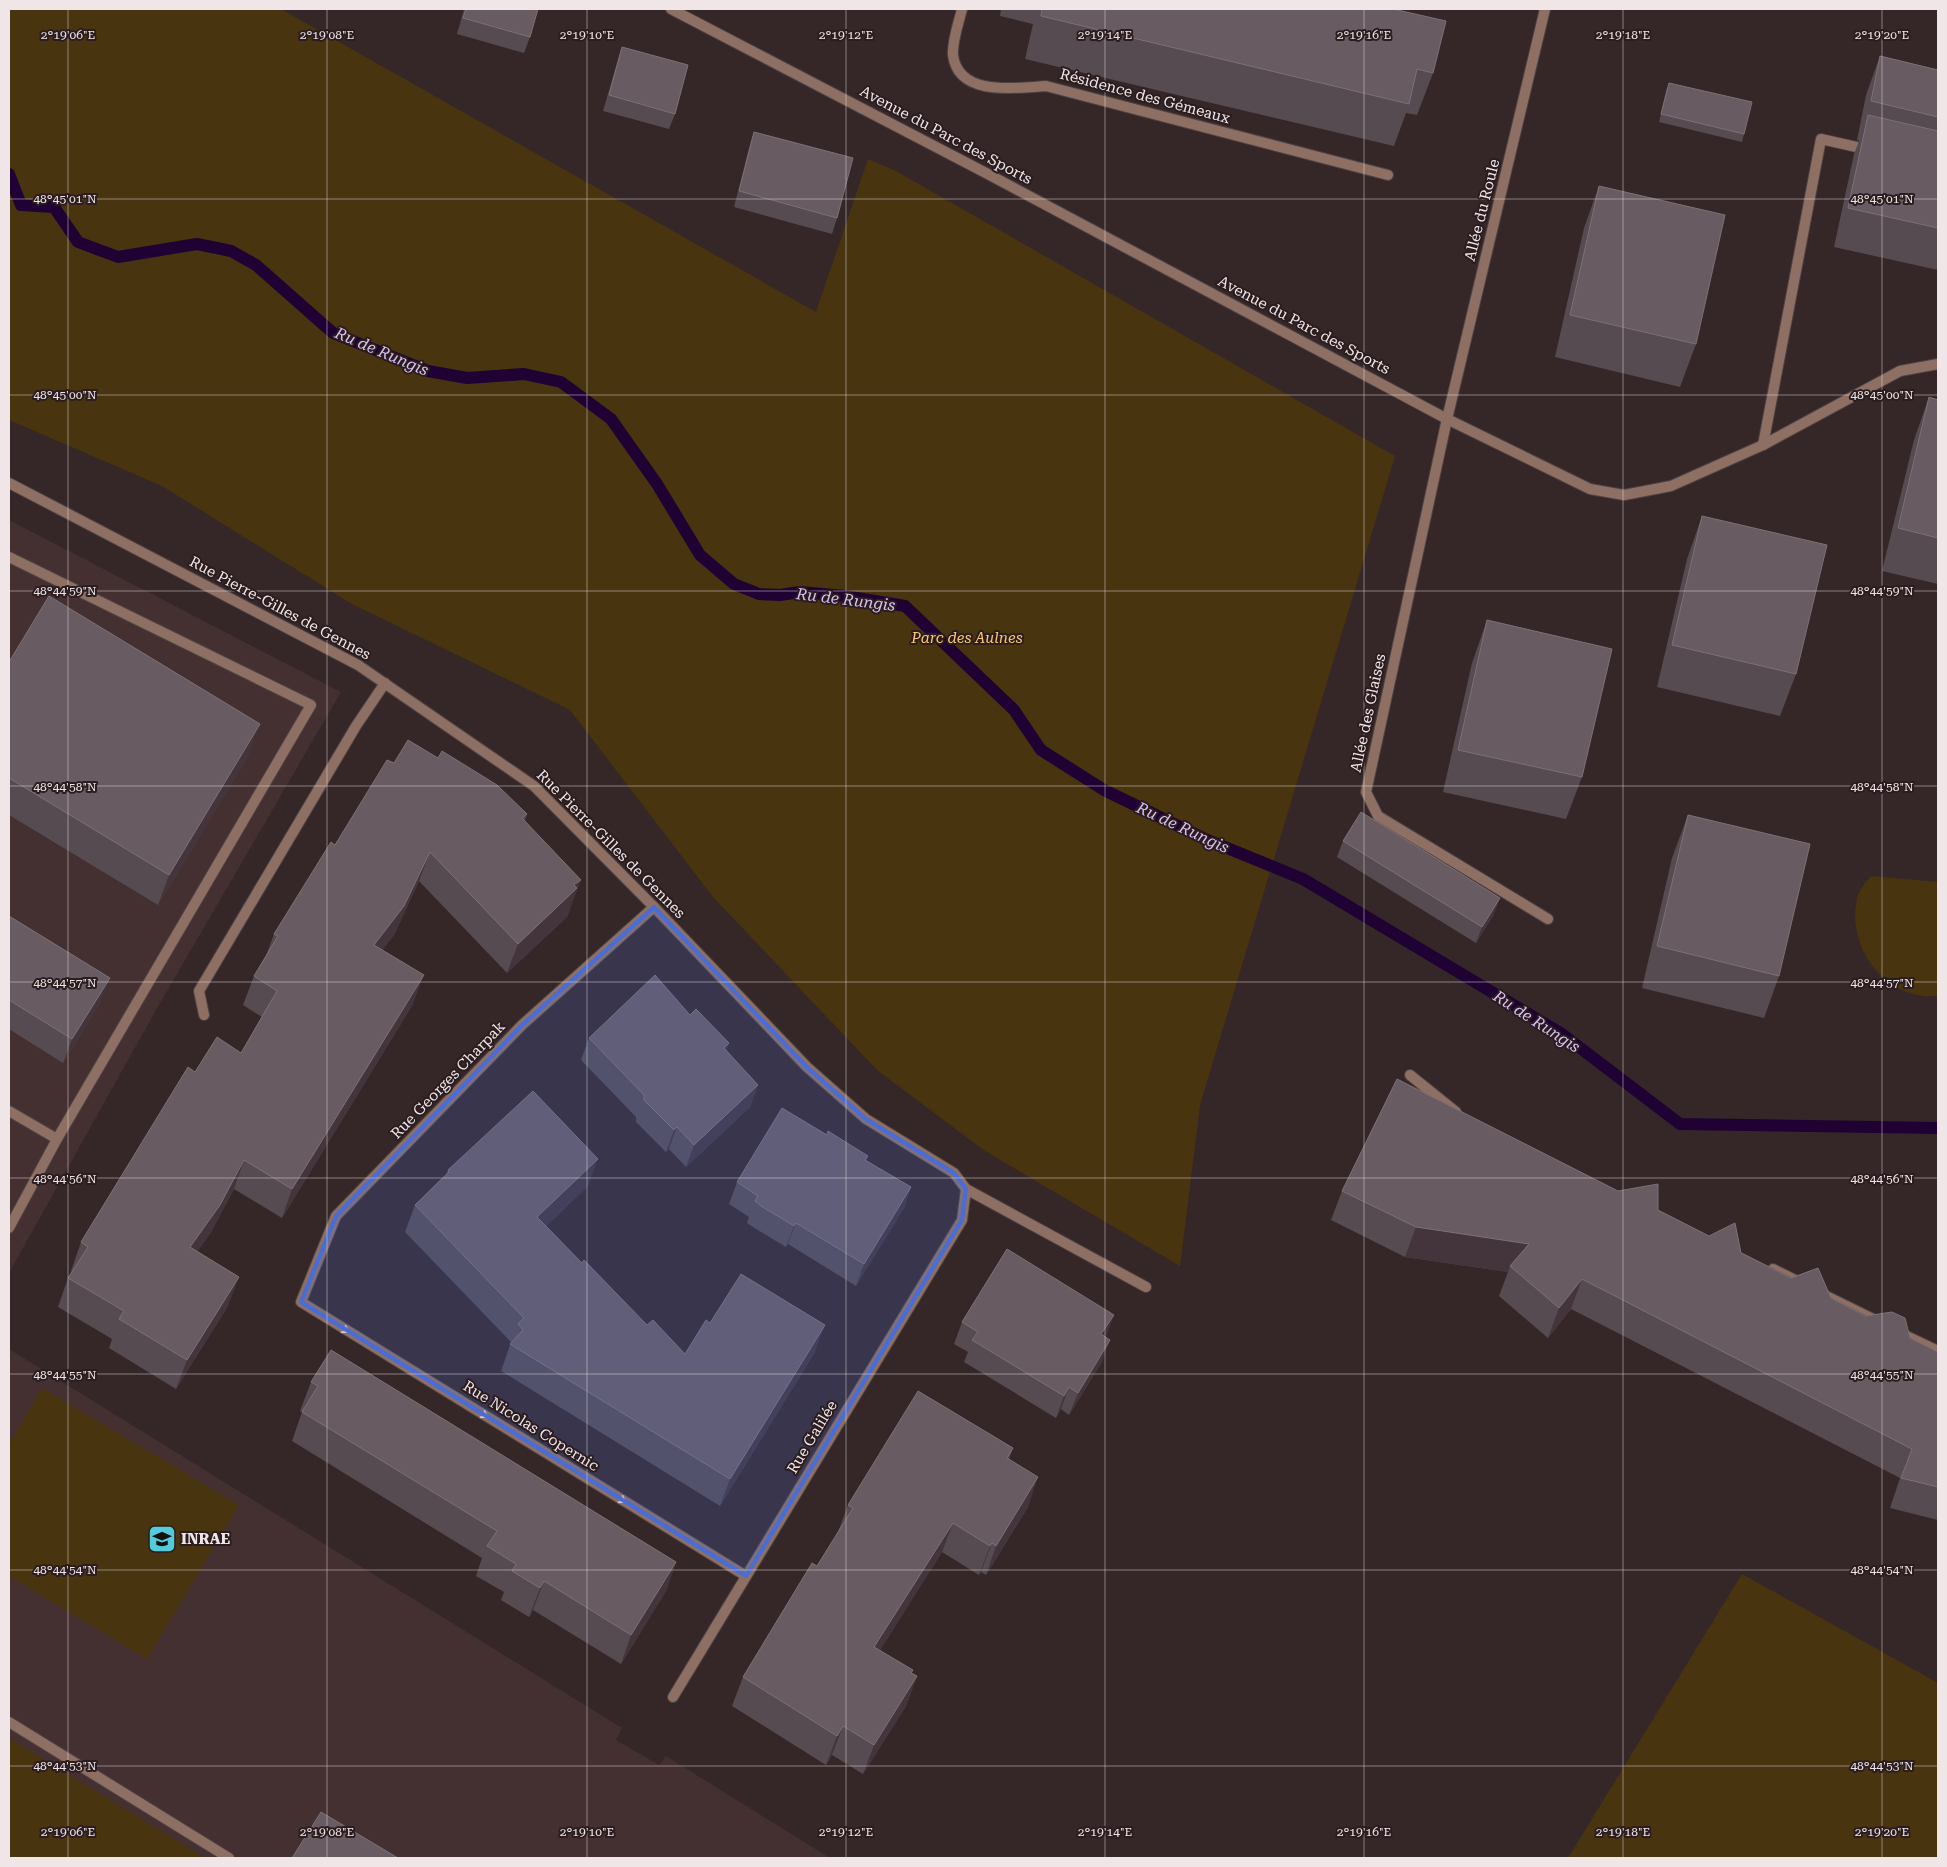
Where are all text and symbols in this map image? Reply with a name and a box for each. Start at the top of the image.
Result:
text: 2°19'06"E [41,28,95,42]
text: 2°19'08"E [300,28,354,42]
text: 2°19'10"E [560,28,614,42]
text: 2°19'12"E [819,28,873,42]
text: 2°19'14"E [1078,28,1132,42]
text: 2°19'16"E [1337,28,1391,42]
text: 2°19'18"E [1596,28,1650,42]
text: 2°19'20"E [1855,28,1909,42]
street label: Résidence des Gémeaux [1058,65,1232,127]
street label: Avenue du Parc des Sports [857,82,1035,188]
street label: Allée du Roule [1461,157,1503,263]
text: 48°45'01"N [33,192,97,206]
text: 48°45'01"N [1850,192,1914,206]
street label: Avenue du Parc des Sports [1215,272,1393,378]
water label: Ru de Rungis [331,323,431,380]
text: 48°45'00"N [33,388,97,402]
text: 48°45'00"N [1850,388,1914,402]
street label: Rue Pierre-Gilles de Gennes [186,552,374,664]
text: 48°44'59"N [33,584,97,598]
water label: Ru de Rungis [794,584,897,615]
text: 48°44'59"N [1850,584,1914,598]
park label: Parc des Aulnes [910,629,1023,647]
street label: Allée des Glaises [1347,652,1389,774]
street label: Rue Pierre-Gilles de Gennes [533,766,689,922]
text: 48°44'58"N [33,780,97,794]
text: 48°44'58"N [1850,780,1914,794]
water label: Ru de Rungis [1133,797,1232,857]
text: 48°44'57"N [33,976,97,990]
text: 48°44'57"N [1850,976,1914,990]
water label: Ru de Rungis [1489,986,1584,1057]
street label: Rue Georges Charpak [387,1017,509,1142]
text: 48°44'56"N [33,1172,97,1186]
text: 48°44'56"N [1850,1172,1914,1186]
one-way arrow [335,1323,349,1333]
text: 48°44'55"N [33,1368,97,1382]
text: 48°44'55"N [1850,1368,1914,1382]
street label: Rue Nicolas Copernic [460,1377,602,1475]
street label: Rue Galilée [783,1397,841,1477]
one-way arrow [473,1408,487,1418]
one-way arrow [612,1494,626,1504]
school or university icon: INRAE [147,1524,177,1554]
place label: INRAE [181,1530,231,1548]
text: 48°44'54"N [33,1563,97,1577]
text: 48°44'54"N [1850,1563,1914,1577]
text: 48°44'53"N [33,1759,97,1773]
text: 48°44'53"N [1850,1759,1914,1773]
text: 2°19'06"E [41,1825,95,1839]
text: 2°19'08"E [300,1825,354,1839]
text: 2°19'10"E [560,1825,614,1839]
text: 2°19'12"E [819,1825,873,1839]
text: 2°19'14"E [1078,1825,1132,1839]
text: 2°19'16"E [1337,1825,1391,1839]
text: 2°19'18"E [1596,1825,1650,1839]
text: 2°19'20"E [1855,1825,1909,1839]

